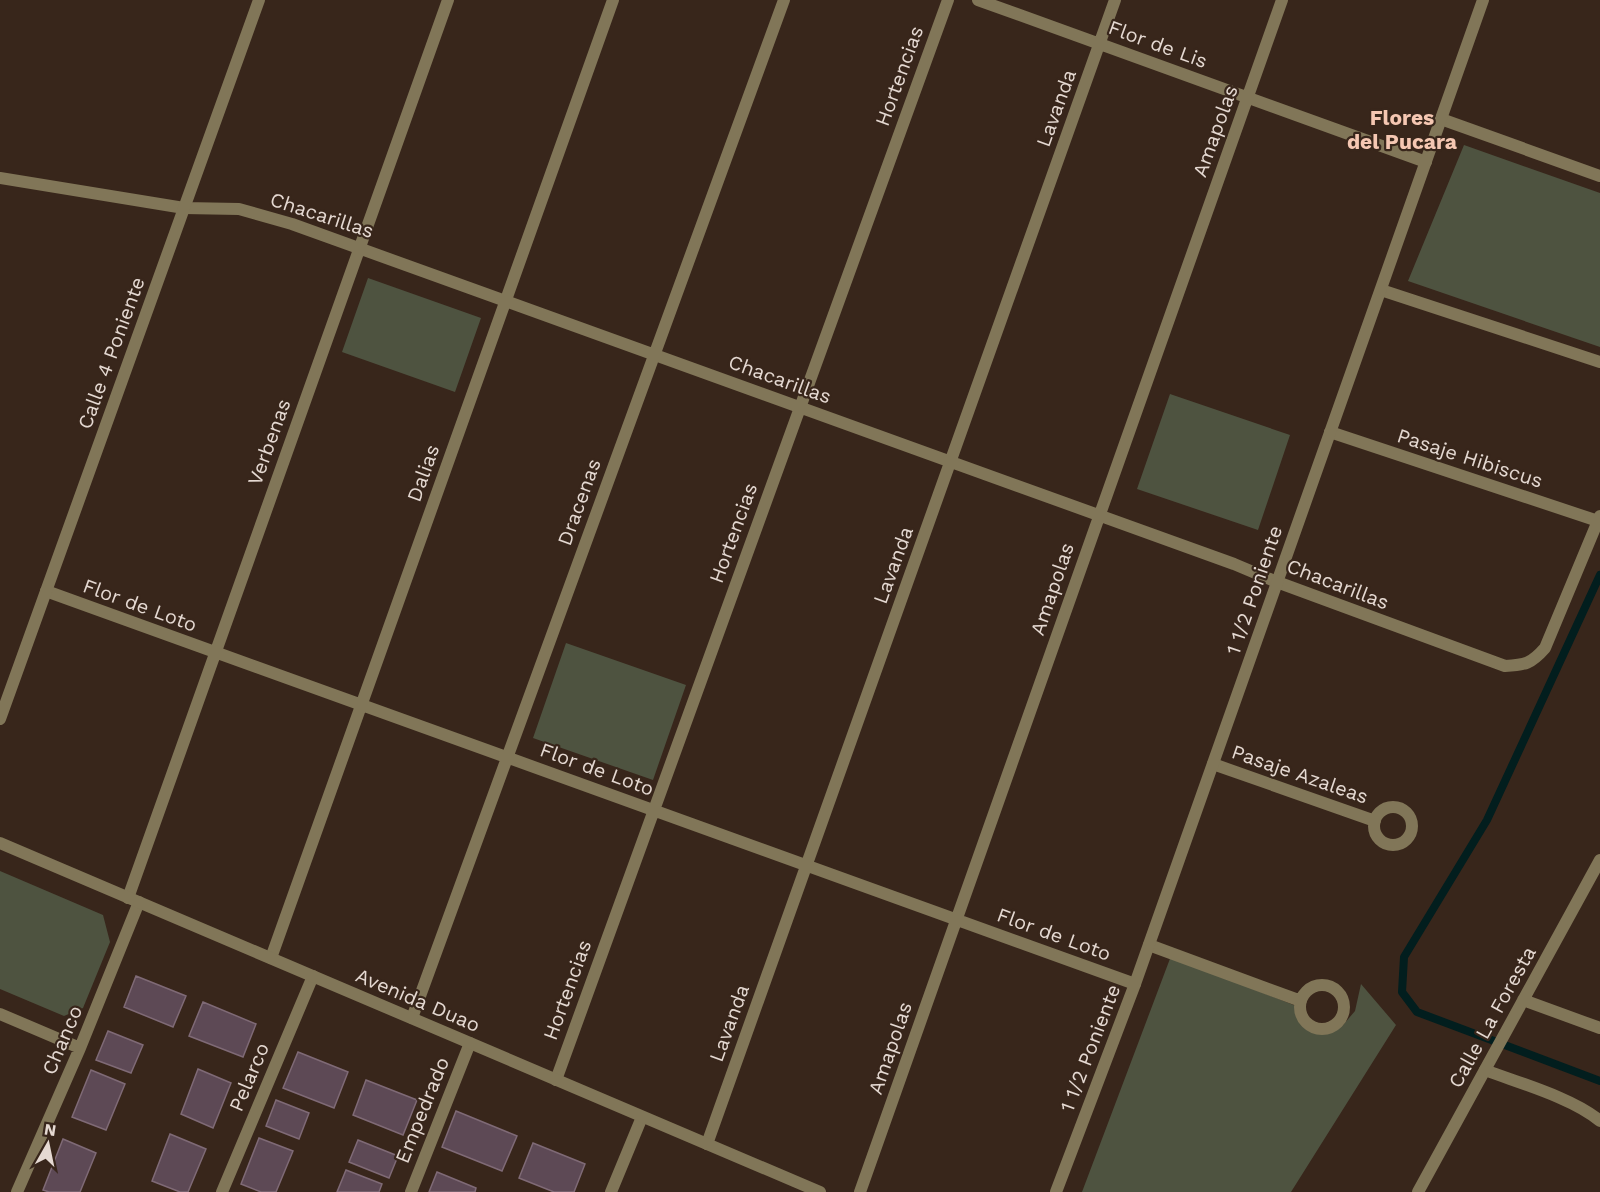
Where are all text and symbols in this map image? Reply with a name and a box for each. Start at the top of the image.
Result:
street label: Flor de Lis [1105,15,1211,73]
street label: Hortencias [870,23,928,129]
street label: Lavanda [1031,66,1081,150]
street label: Amapolas [1187,82,1243,180]
district label: Flores del Pucara [1347,105,1458,154]
street label: Chacarillas [267,187,377,243]
street label: Calle 4 Poniente [72,274,150,432]
street label: Chacarillas [725,349,835,409]
street label: Verbenas [242,396,296,488]
street label: Pasaje Hibiscus [1394,423,1546,493]
street label: Dalias [402,441,444,505]
street label: Dracenas [552,455,606,549]
street label: Hortencias [704,480,762,586]
street label: 1 1/2 Poniente [1221,522,1287,658]
street label: Lavanda [868,523,918,607]
street label: Amapolas [1025,540,1079,638]
street label: Chacarillas [1284,554,1392,614]
street label: Flor de Loto [80,573,200,637]
street label: Flor de Loto [537,737,657,801]
street label: Pasaje Azaleas [1228,739,1372,809]
street label: Flor de Loto [994,902,1114,966]
street label: Hortencias [538,937,596,1043]
street label: Calle La Foresta [1443,942,1541,1092]
street label: Avenida Duao [352,963,484,1037]
street label: Lavanda [704,981,754,1065]
street label: 1 1/2 Poniente [1055,981,1125,1115]
street label: Amapolas [863,999,917,1097]
street label: Chanco [37,1002,87,1078]
street label: Pelarco [224,1039,274,1115]
street label: Empedrado [390,1053,454,1167]
north arrow [18,1114,78,1174]
text: N [43,1119,58,1140]

